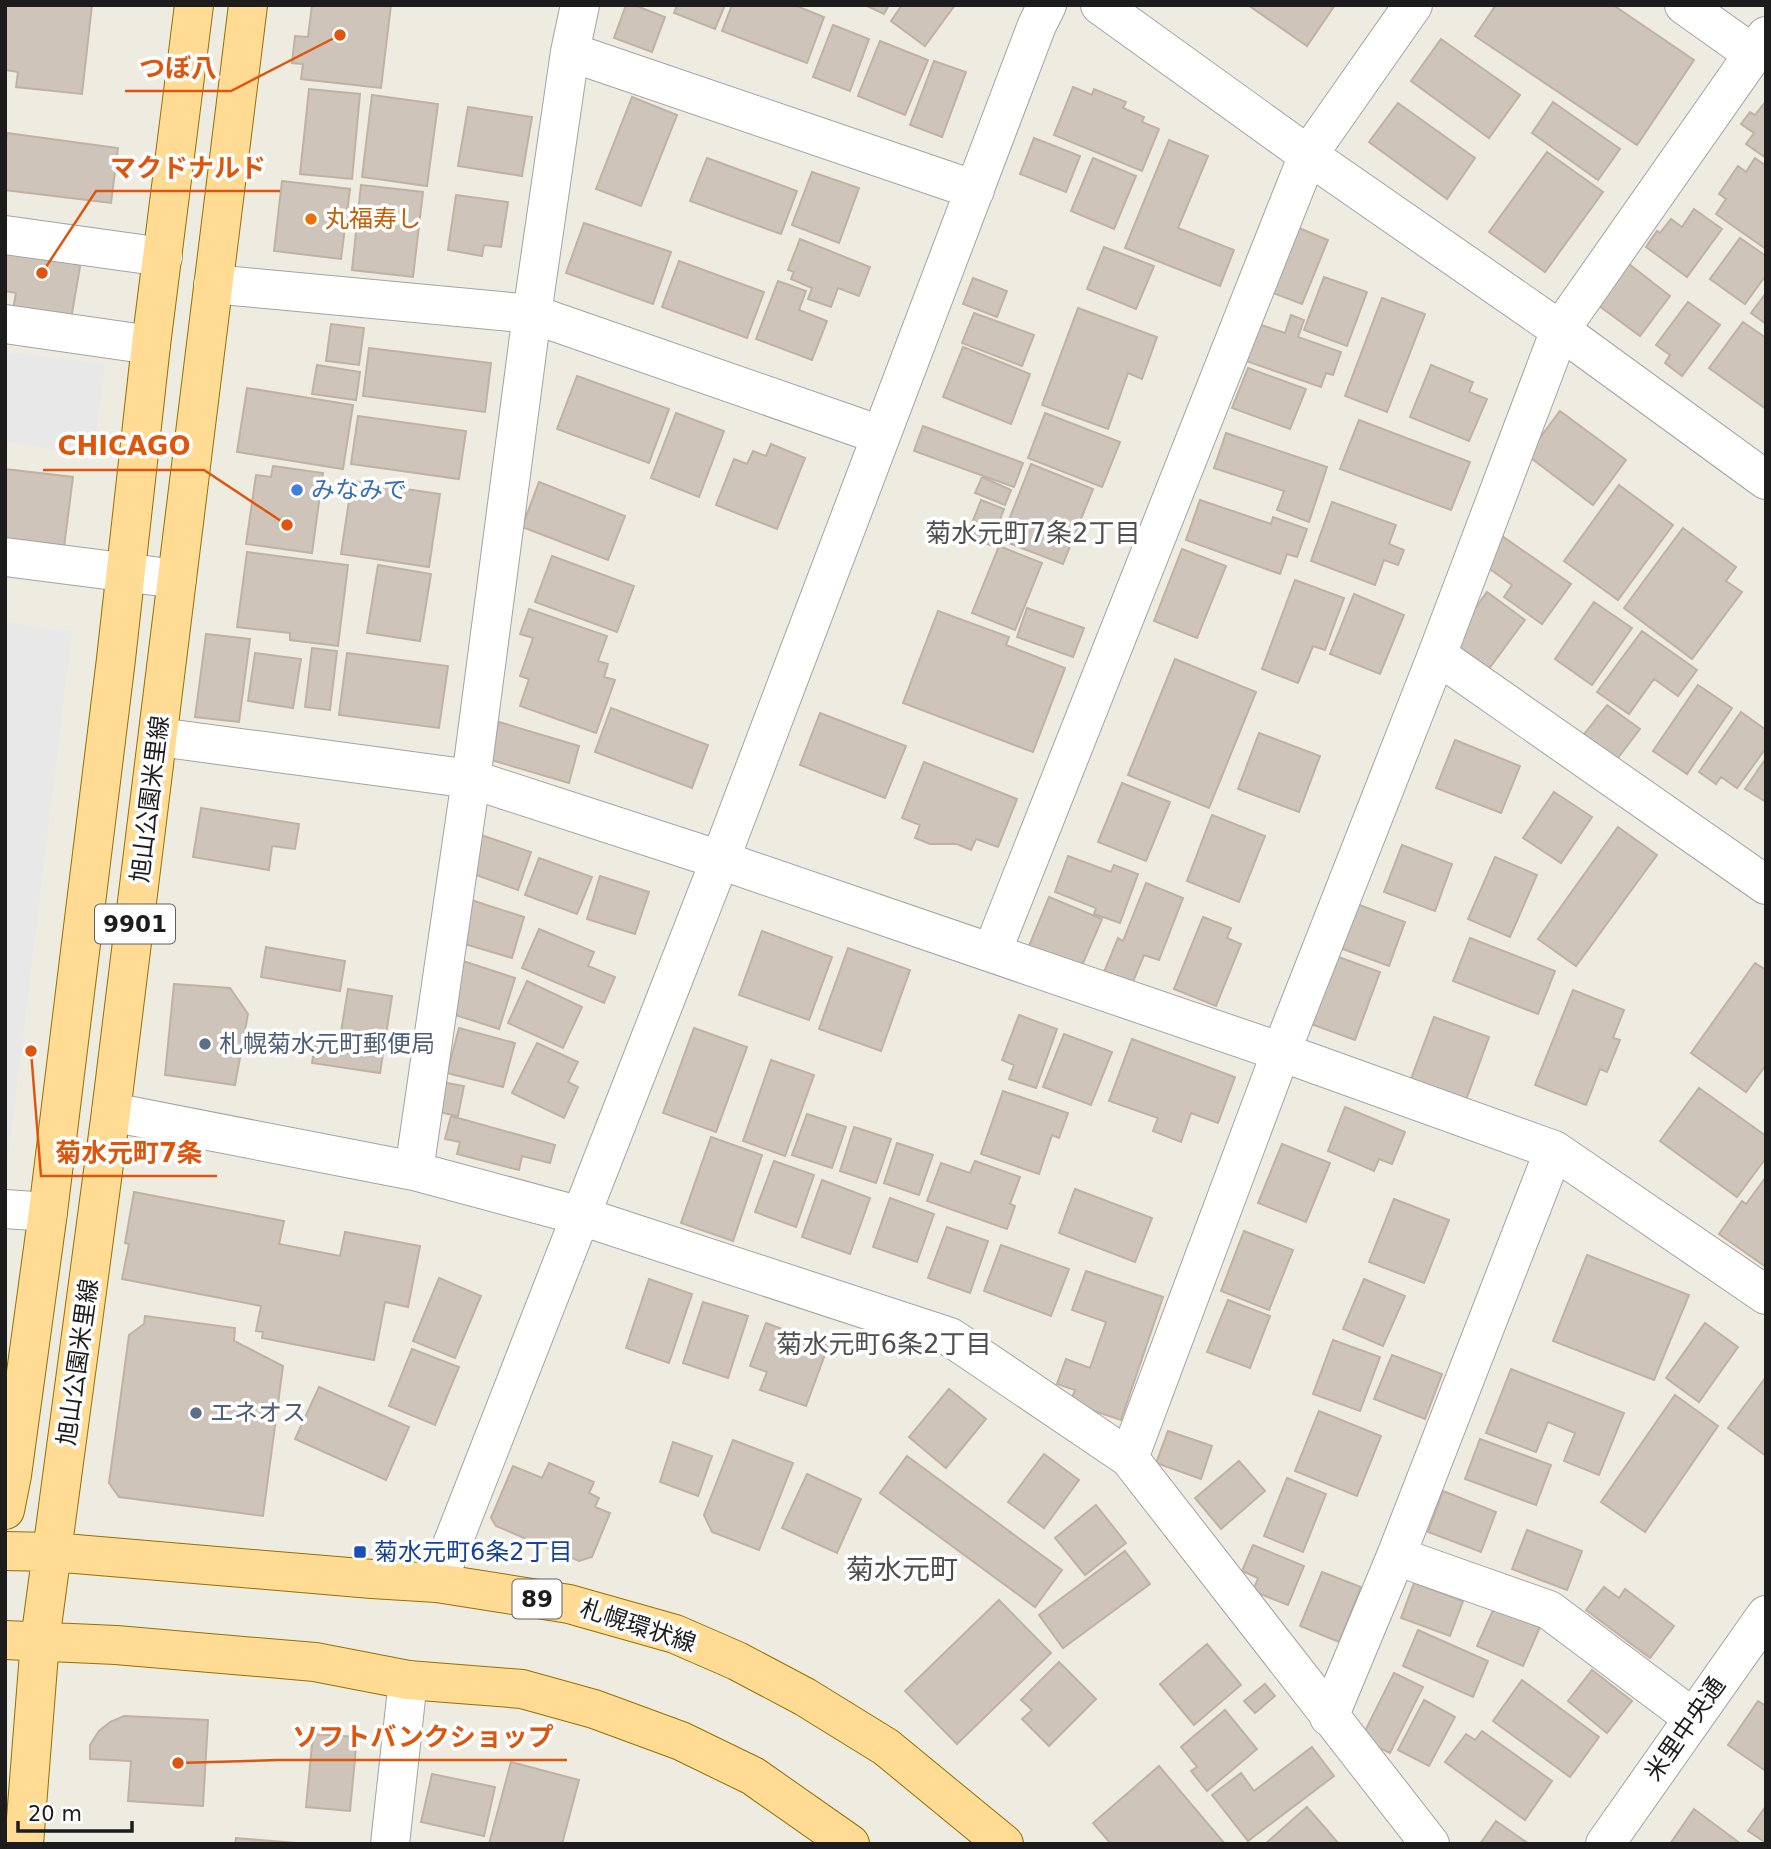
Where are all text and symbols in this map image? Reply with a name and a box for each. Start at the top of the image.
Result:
callout: つぼ八 [125,44,231,91]
text: つぼ八 [139,53,217,83]
callout: マクドナルド [96,144,280,191]
text: マクドナルド [110,153,266,183]
place label: 丸福寿し [325,205,421,233]
marker: 丸福寿し [303,211,319,227]
callout: CHICAGO [43,423,204,470]
text: CHICAGO [57,431,191,461]
place label: みなみで [311,476,407,504]
marker: みなみで [289,482,305,498]
district label: 菊水元町7条2丁目 [925,518,1141,548]
street label: 旭山公園米里線 [126,714,174,884]
road number: 9901 [95,904,175,944]
place label: 札幌菊水元町郵便局 [219,1030,435,1058]
marker: 札幌菊水元町郵便局 [197,1036,213,1052]
callout: 菊水元町7条 [41,1129,217,1176]
text: 菊水元町7条 [55,1138,203,1168]
street label: 旭山公園米里線 [52,1277,104,1447]
district label: 菊水元町6条2丁目 [776,1329,992,1359]
place label: エネオス [210,1399,306,1427]
marker: エネオス [188,1405,204,1421]
place label: 菊水元町6条2丁目 [374,1538,573,1566]
marker: 菊水元町6条2丁目 [352,1544,368,1560]
district label: 菊水元町 [846,1553,958,1586]
road number: 89 [512,1580,562,1618]
street label: 札幌環状線 [577,1594,699,1658]
street label: 米里中央通 [1639,1672,1731,1786]
callout: ソフトバンクショップ [279,1713,567,1760]
text: ソフトバンクショップ [292,1722,554,1752]
scale bar [18,1790,131,1834]
text: 20 m [28,1802,82,1826]

